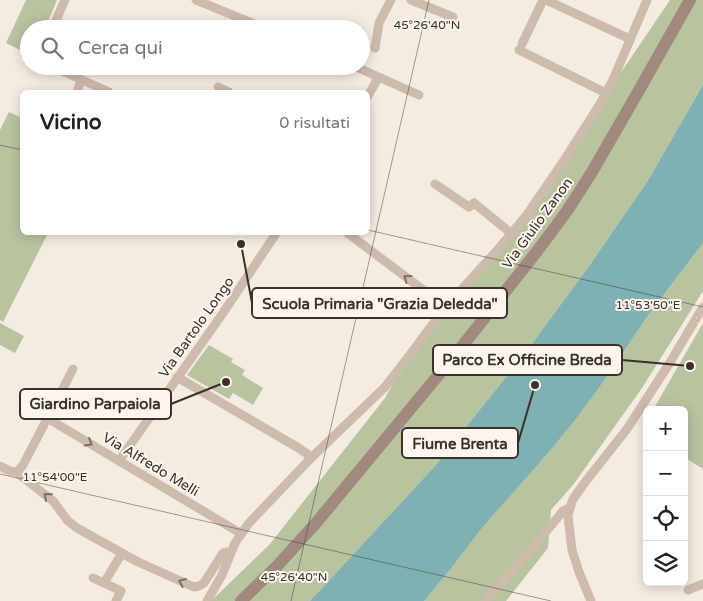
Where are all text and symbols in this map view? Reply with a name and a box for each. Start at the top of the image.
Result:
text: 45°26'40"N [394,18,460,32]
search box [20,20,370,75]
icon: search [38,34,66,62]
text: Cerca qui [78,37,163,59]
text: Vicino [40,110,102,135]
text: 0 risultati [279,113,350,133]
street label: Via Giulio Zanon [499,174,576,272]
street label: Via Bartolo Longo [155,274,238,381]
one-way arrow [403,275,413,284]
callout: Scuola Primaria "Grazia Deledda" [252,288,507,318]
text: Scuola Primaria "Grazia Deledda" [262,295,498,313]
text: 11°53'50"E [615,298,681,312]
callout: Parco Ex Officine Breda [433,345,622,375]
text: Parco Ex Officine Breda [442,351,612,369]
callout: Giardino Parpaiola [20,389,171,419]
text: Giardino Parpaiola [29,395,161,414]
map controls [643,406,688,586]
button: + [643,406,688,451]
callout: Fiume Brenta [402,428,518,458]
street label: Via Alfredo Melli [99,429,202,500]
text: Fiume Brenta [412,435,508,453]
one-way arrow [84,437,93,447]
button: − [643,451,688,496]
text: 11°54'00"E [22,470,88,484]
one-way arrow [44,493,53,502]
button: locate [643,496,688,541]
button: layers [643,541,688,586]
text: 45°26'40"N [261,570,327,584]
one-way arrow [179,578,187,588]

